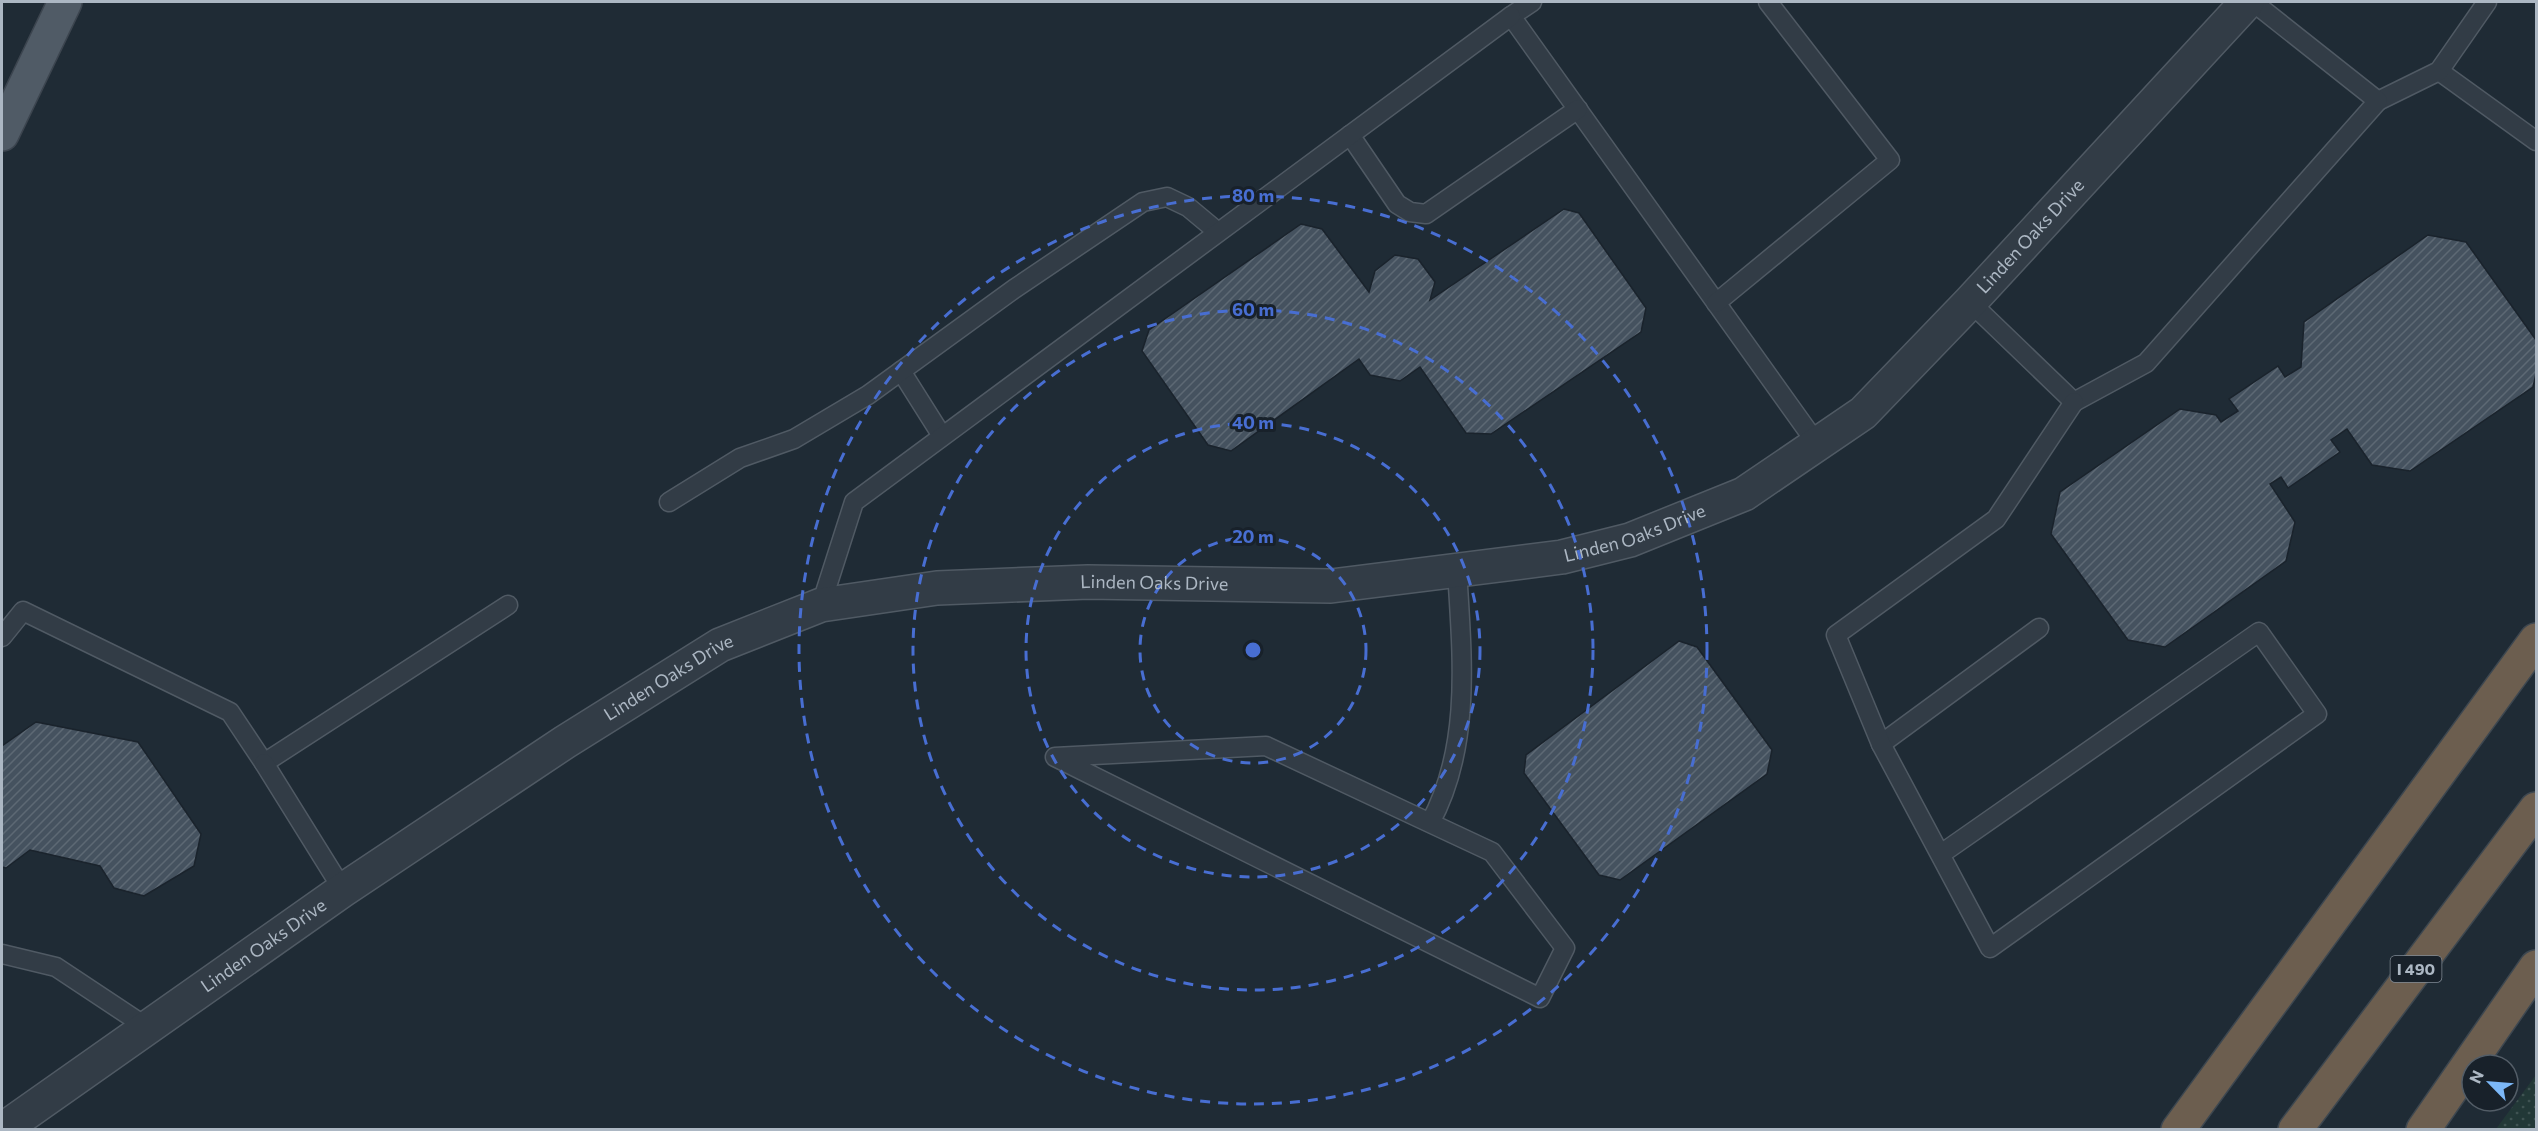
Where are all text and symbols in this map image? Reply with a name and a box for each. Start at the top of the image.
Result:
street label: Linden Oaks Drive [1972,174,2088,298]
text: 80 m [1232,184,1274,206]
text: 60 m [1232,298,1274,320]
text: 40 m [1232,411,1274,433]
street label: Linden Oaks Drive [1561,499,1708,566]
text: 20 m [1232,525,1274,547]
street label: Linden Oaks Drive [1080,570,1229,594]
street label: Linden Oaks Drive [599,629,736,725]
centre of rings [1243,640,1263,660]
street label: Linden Oaks Drive [196,893,330,997]
road number: I 490 [2390,956,2442,982]
north arrow [2460,1053,2520,1113]
text: N [2465,1067,2487,1086]

